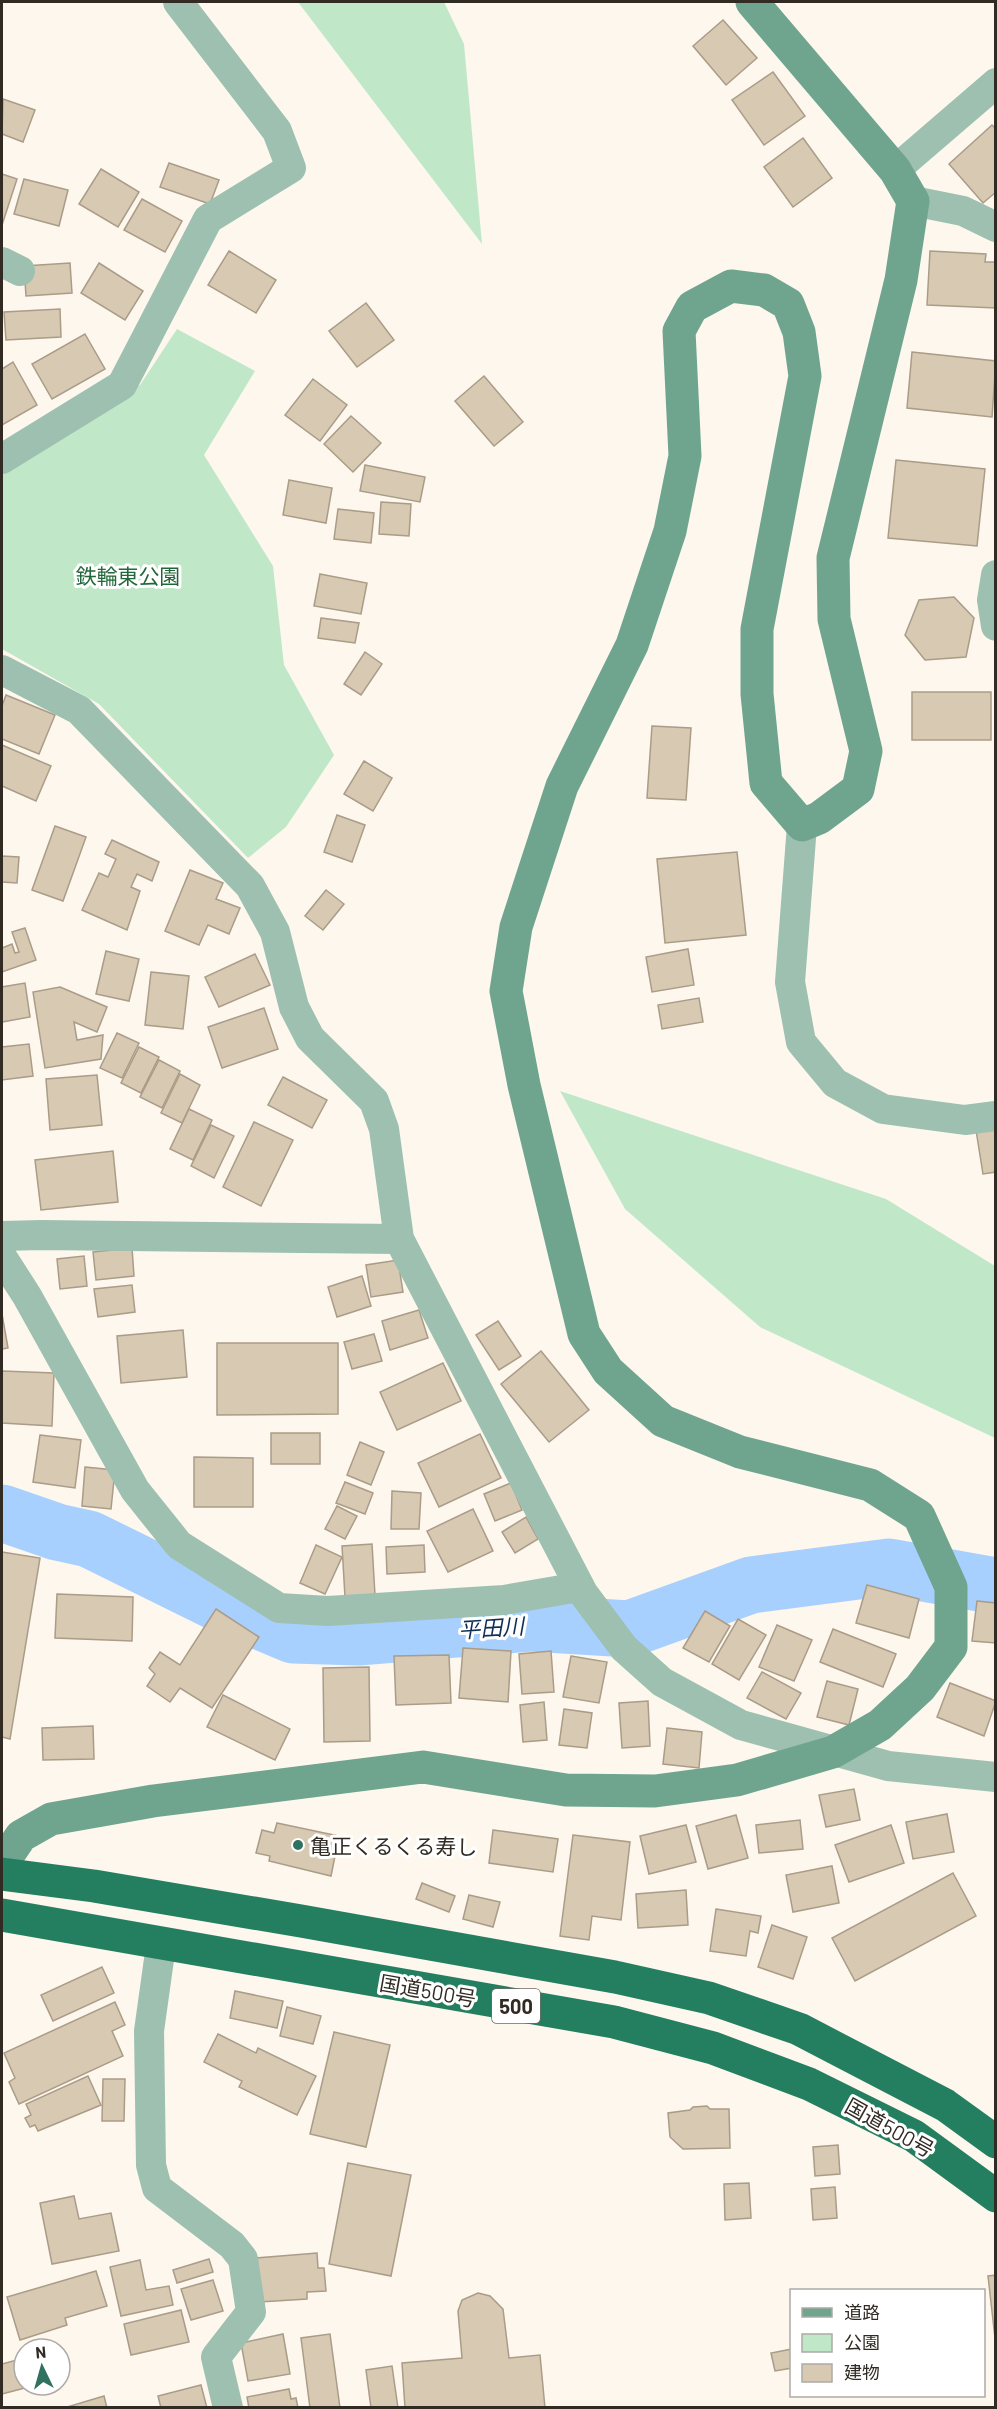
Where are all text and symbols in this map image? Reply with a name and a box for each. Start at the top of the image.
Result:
park label: 鉄輪東公園 [76,563,181,588]
water label: 平田川 [457,1612,527,1642]
place label: 亀正くるくる寿し [310,1833,477,1858]
marker: 亀正くるくる寿し [291,1838,305,1852]
street label: 国道500号 [378,1969,478,2011]
road number: 500 [492,1989,540,2023]
street label: 国道500号 [841,2092,939,2162]
legend [790,2289,985,2397]
text: 道路 [844,2301,880,2323]
text: 公園 [844,2331,880,2353]
north arrow [12,2337,72,2397]
text: N [35,2342,47,2361]
text: 建物 [844,2361,880,2383]

